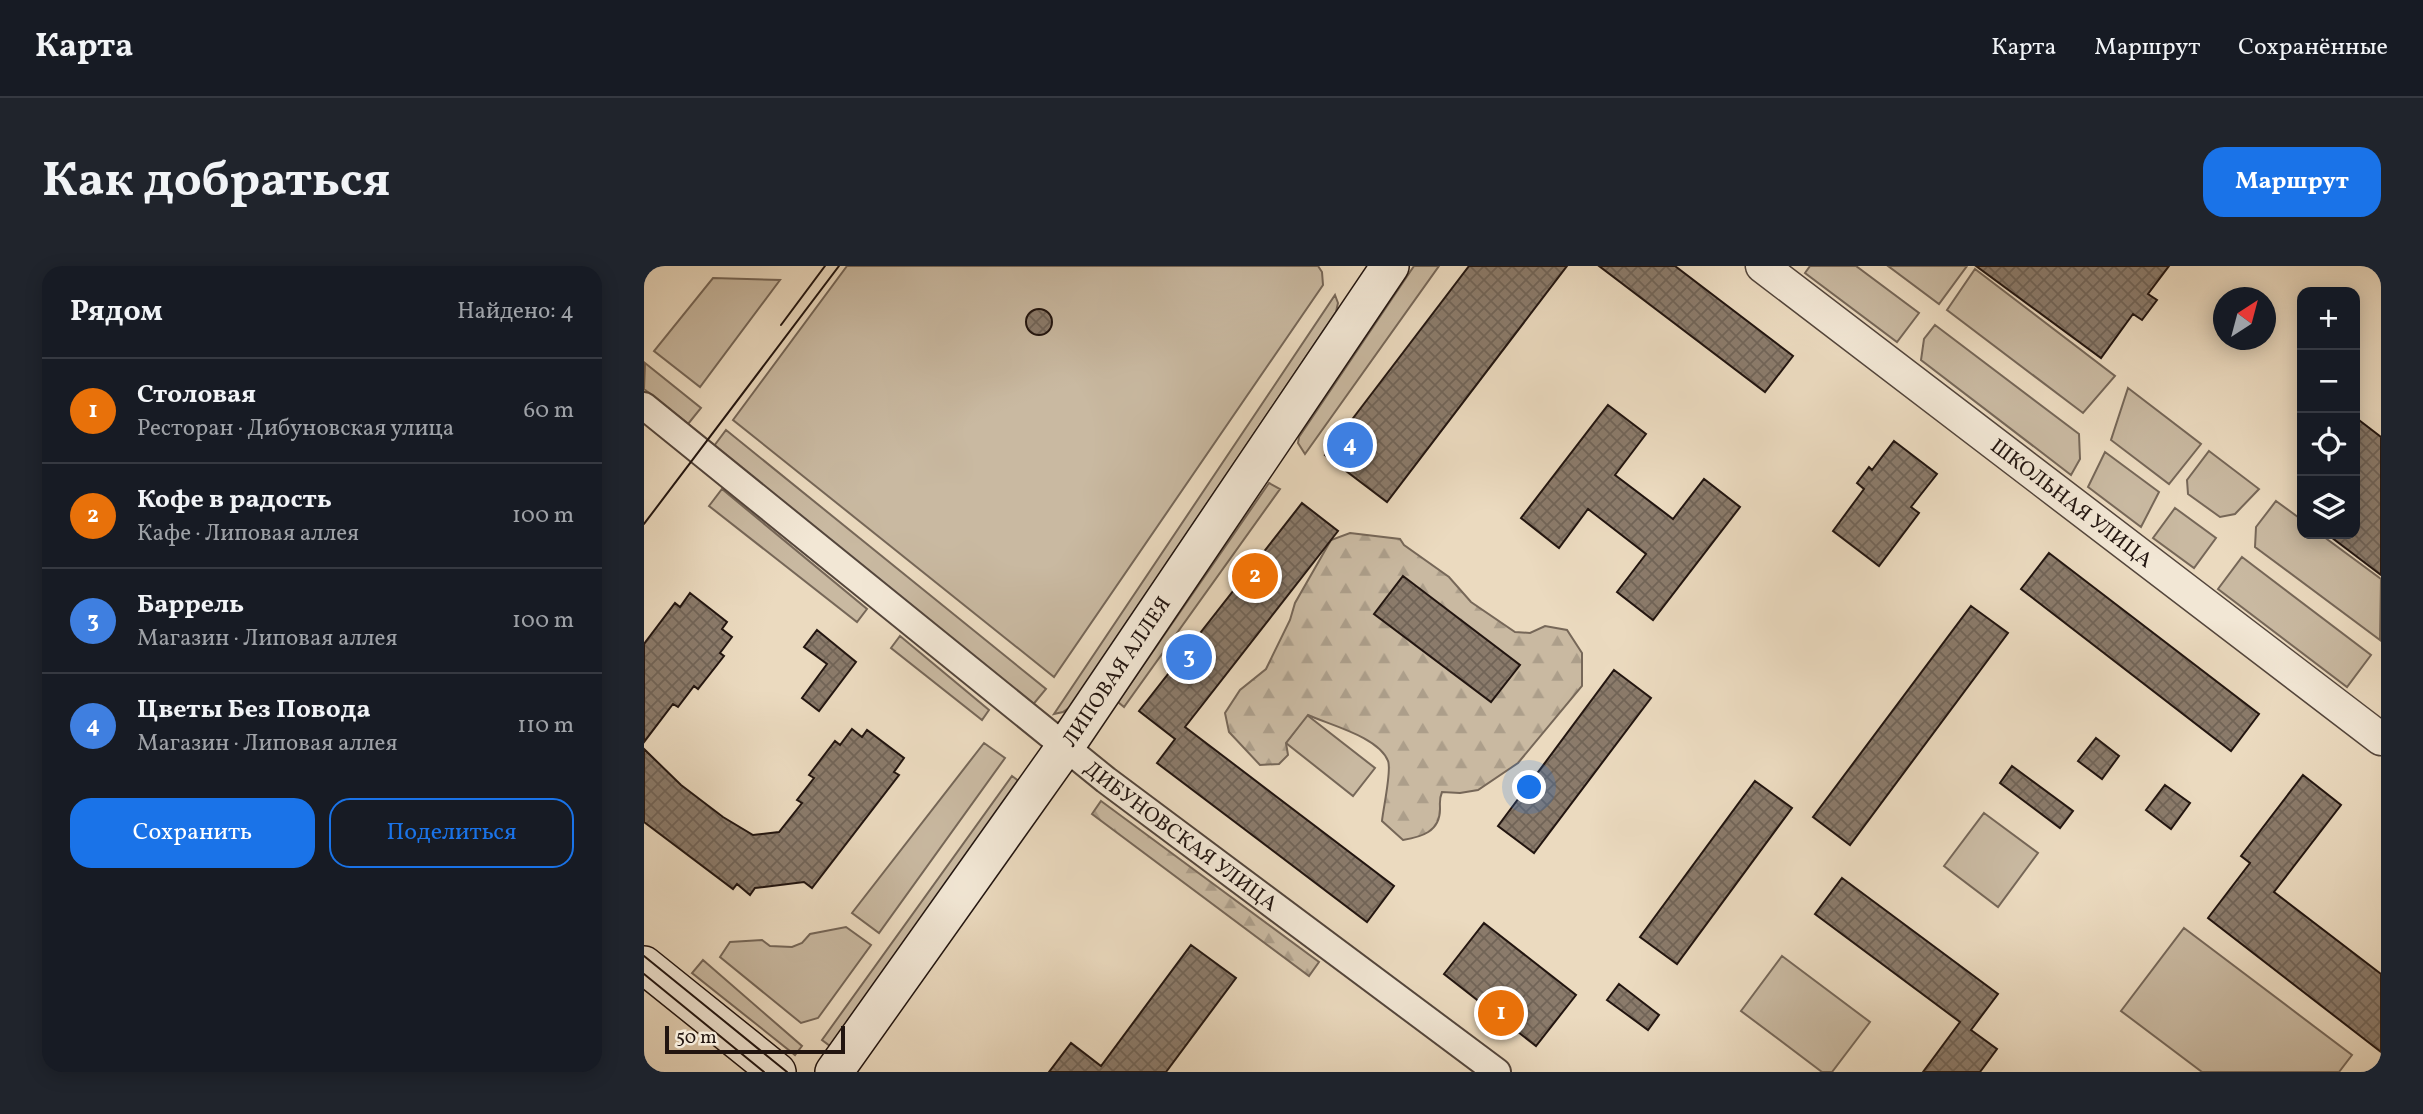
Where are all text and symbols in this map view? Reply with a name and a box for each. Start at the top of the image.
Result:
text: Карта [35,25,133,71]
text: Карта [1991,31,2056,65]
text: Маршрут [2094,31,2200,65]
text: Сохранённые [2238,31,2388,65]
button: Маршрут [2203,147,2381,217]
text: Как добраться [42,148,390,217]
north arrow [2213,287,2276,350]
map controls [2297,287,2360,539]
button: + [2297,287,2360,350]
text: Рядом [70,291,163,333]
text: Найдено: 4 [457,296,574,328]
button: − [2297,350,2360,413]
text: Столовая [137,377,256,413]
text: 1 [88,395,98,427]
text: 60 m [524,395,574,427]
text: Ресторан · Дибуновская улица [137,413,454,445]
button: locate [2297,413,2360,476]
pin: 4 [1327,419,1373,471]
street label: ШКОЛЬНАЯ УЛИЦА [1984,433,2158,576]
button: layers [2297,476,2360,539]
text: Кофе в радость [137,482,332,518]
text: 2 [87,500,99,532]
text: 100 m [512,500,574,532]
text: Кафе · Липовая аллея [137,518,359,550]
pin: 2 [1232,550,1278,602]
text: Баррель [137,587,244,623]
street label: ЛИПОВАЯ АЛЛЕЯ [1056,591,1178,753]
text: 3 [87,605,99,637]
text: 100 m [512,605,574,637]
text: Магазин · Липовая аллея [137,623,397,655]
pin: 3 [1166,631,1212,683]
text: Цветы Без Повода [137,692,371,728]
text: 4 [86,710,100,742]
text: 110 m [517,710,574,742]
text: Магазин · Липовая аллея [137,728,397,760]
street label: ДИБУНОВСКАЯ УЛИЦА [1077,755,1283,919]
your location [1512,770,1546,804]
button: Сохранить [70,798,315,868]
button: Поделиться [329,798,574,868]
pin: 1 [1478,987,1524,1039]
scale bar [665,1023,845,1055]
text: 50 m [676,1025,717,1051]

